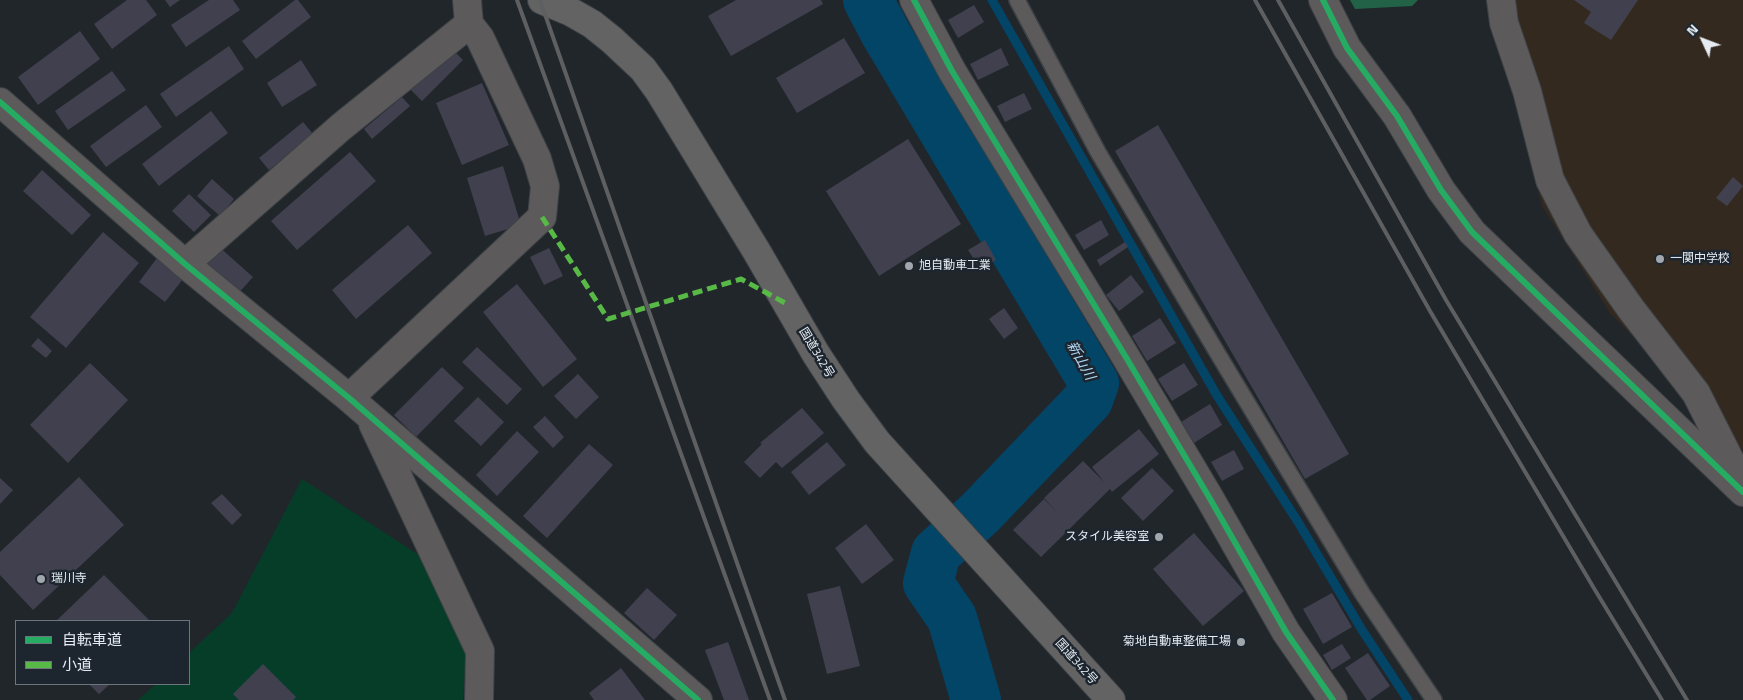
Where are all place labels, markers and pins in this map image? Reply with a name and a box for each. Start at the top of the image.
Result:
place label: 一関中学校 [1670,252,1730,266]
marker: 一関中学校 [1654,253,1666,265]
place label: 旭自動車工業 [919,259,991,273]
marker: 旭自動車工業 [903,260,915,272]
place label: スタイル美容室 [1065,530,1149,544]
marker: スタイル美容室 [1153,531,1165,543]
place label: 瑞川寺 [51,572,87,586]
marker: 瑞川寺 [35,573,47,585]
place label: 菊地自動車整備工場 [1123,635,1231,649]
marker: 菊地自動車整備工場 [1235,636,1247,648]

